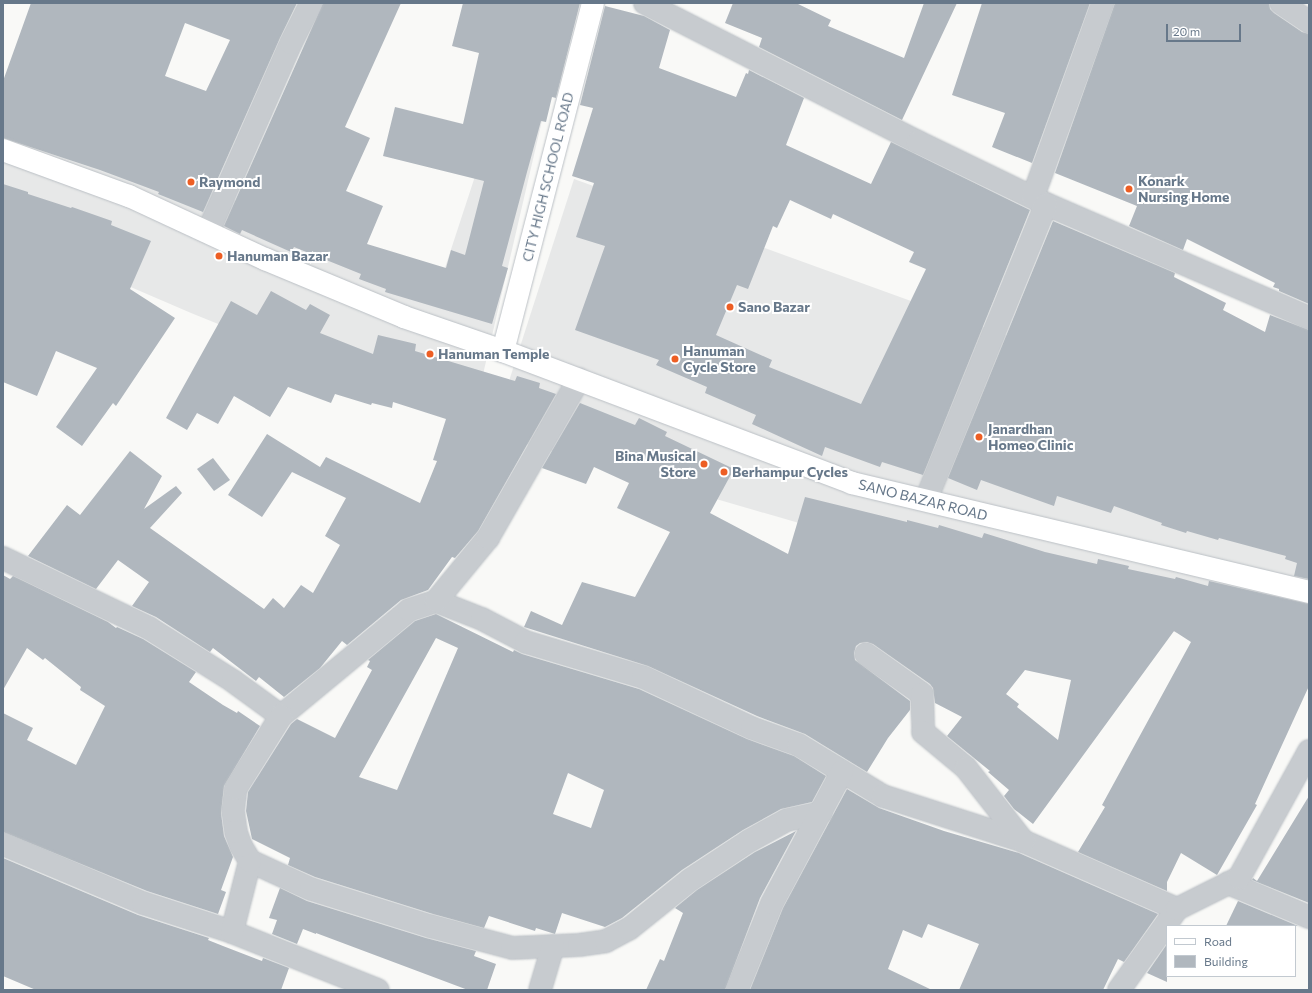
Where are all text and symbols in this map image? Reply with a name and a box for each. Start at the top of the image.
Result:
scale bar [1168,16,1243,42]
text: 20 m [1173,24,1200,38]
street label: CITY HIGH SCHOOL ROAD [519,90,577,264]
place label: Konark Nursing Home [1138,173,1229,206]
place label: Raymond [199,174,260,190]
marker: Raymond [186,177,196,187]
marker: Konark Nursing Home [1123,183,1135,195]
place label: Hanuman Bazar [227,248,328,264]
marker: Hanuman Bazar [214,251,224,261]
place label: Sano Bazar [738,299,810,315]
marker: Sano Bazar [725,302,735,312]
place label: Hanuman Cycle Store [683,343,756,376]
place label: Hanuman Temple [438,346,549,362]
marker: Hanuman Temple [425,349,435,359]
marker: Hanuman Cycle Store [670,354,680,364]
place label: Janardhan Homeo Clinic [988,421,1074,454]
marker: Janardhan Homeo Clinic [973,431,985,443]
place label: Bina Musical Store [615,448,696,480]
marker: Bina Musical Store [699,459,709,469]
place label: Berhampur Cycles [732,464,848,480]
marker: Berhampur Cycles [719,467,729,477]
street label: SANO BAZAR ROAD [857,476,989,524]
legend [1166,925,1296,977]
text: Road [1204,934,1232,948]
text: Building [1204,954,1248,968]

